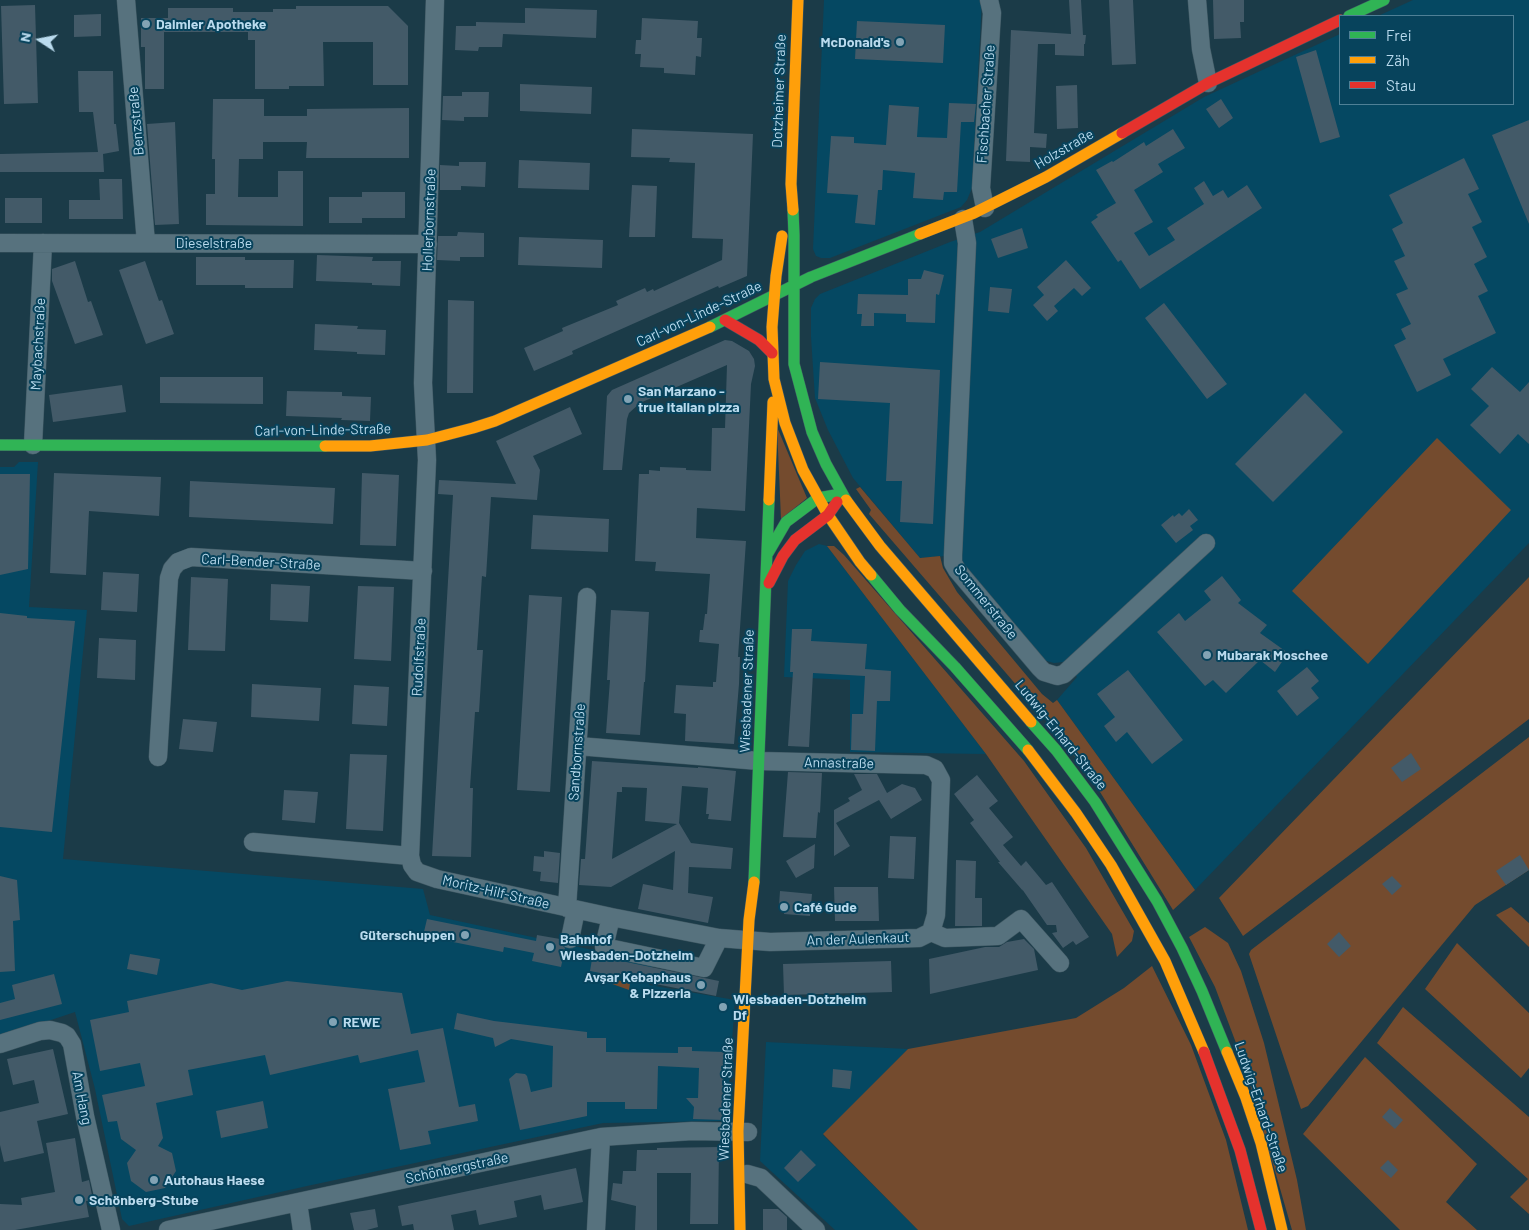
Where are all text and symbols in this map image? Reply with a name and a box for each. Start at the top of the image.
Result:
north arrow [15,15,65,65]
legend [1339,15,1514,105]
place label: Daimler Apotheke [156,16,266,32]
marker: Daimler Apotheke [140,18,152,30]
text: Frei [1386,26,1412,44]
text: N [16,31,34,43]
street label: Dotzheimer Straße [769,34,789,148]
place label: McDonald's [821,34,890,50]
marker: McDonald's [894,36,906,48]
street label: Fischbacher Straße [973,44,999,164]
text: Zäh [1386,51,1410,69]
text: Stau [1386,76,1416,94]
street label: Benzstraße [125,86,147,156]
street label: Holzstraße [1031,125,1097,173]
street label: Hollerbornstraße [419,168,439,272]
street label: Dieselstraße [176,235,252,251]
street label: Carl-von-Linde-Straße [634,278,764,350]
street label: Maybachstraße [27,297,49,391]
place label: San Marzano - true italian pizza [638,383,740,416]
marker: San Marzano - true italian pizza [622,393,634,405]
street label: Carl-von-Linde-Straße [255,420,391,440]
street label: Carl-Bender-Straße [201,550,321,574]
street label: Sommerstraße [951,561,1021,643]
street label: Rudolfstraße [409,617,429,697]
street label: Wiesbadener Straße [736,629,758,753]
place label: Mubarak Moschee [1217,647,1328,663]
marker: Mubarak Moschee [1201,649,1213,661]
street label: Ludwig-Erhard-Straße [1011,676,1111,794]
street label: Sandbornstraße [565,703,589,801]
street label: Annastraße [804,754,874,772]
street label: Moritz-Hilf-Straße [441,871,551,913]
place label: Café Gude [794,899,857,915]
marker: Café Gude [778,901,790,913]
place label: Güterschuppen [360,927,455,943]
marker: Güterschuppen [459,929,471,941]
street label: An der Aulenkaut [806,929,910,949]
place label: Bahnhof Wiesbaden-Dotzheim [560,931,693,964]
marker: Bahnhof Wiesbaden-Dotzheim [544,941,556,953]
place label: Avşar Kebaphaus & Pizzeria [584,969,691,1002]
marker: Avşar Kebaphaus & Pizzeria [695,979,707,991]
place label: Wiesbaden-Dotzheim Df [733,991,866,1024]
marker: Wiesbaden-Dotzheim Df [717,1001,729,1013]
place label: REWE [343,1014,380,1030]
marker: REWE [327,1016,339,1028]
street label: Wiesbadener Straße [715,1037,737,1161]
street label: Ludwig-Erhard-Straße [1231,1040,1291,1174]
street label: Am Hang [69,1070,95,1126]
street label: Schönbergstraße [404,1149,510,1187]
place label: Autohaus Haese [164,1172,265,1188]
marker: Autohaus Haese [148,1174,160,1186]
place label: Schönberg-Stube [89,1192,199,1208]
marker: Schönberg-Stube [73,1194,85,1206]

